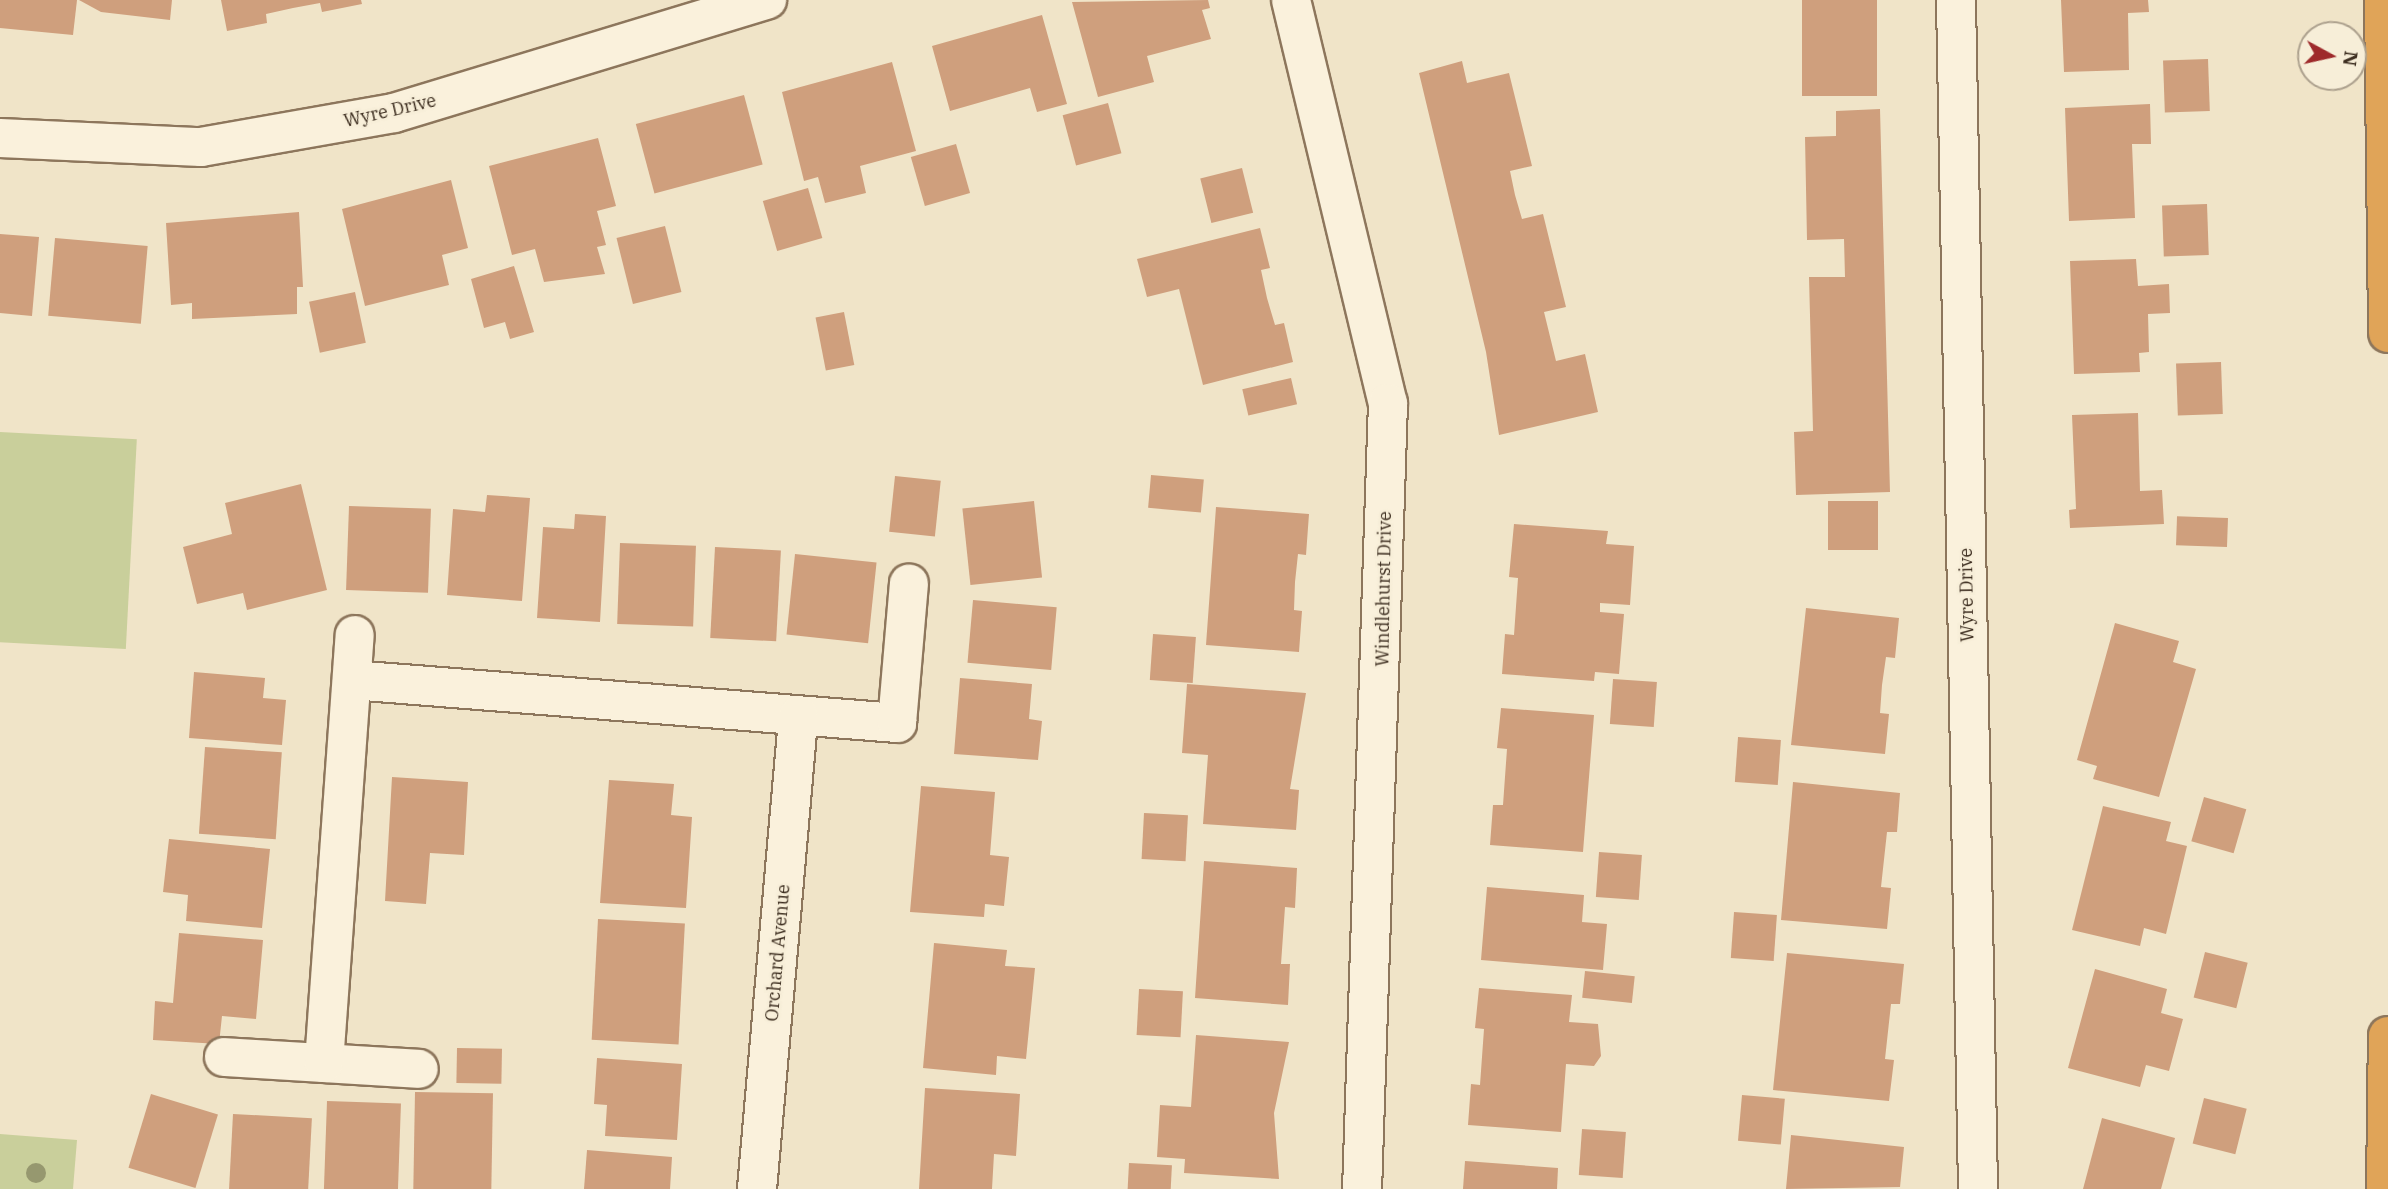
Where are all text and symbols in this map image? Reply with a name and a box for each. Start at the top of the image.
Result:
north arrow [2297,21,2367,91]
text: N [2338,50,2364,68]
street label: Wyre Drive [342,90,438,132]
street label: Windlehurst Drive [1372,511,1396,667]
street label: Wyre Drive [1955,548,1979,642]
street label: Orchard Avenue [761,884,795,1022]

